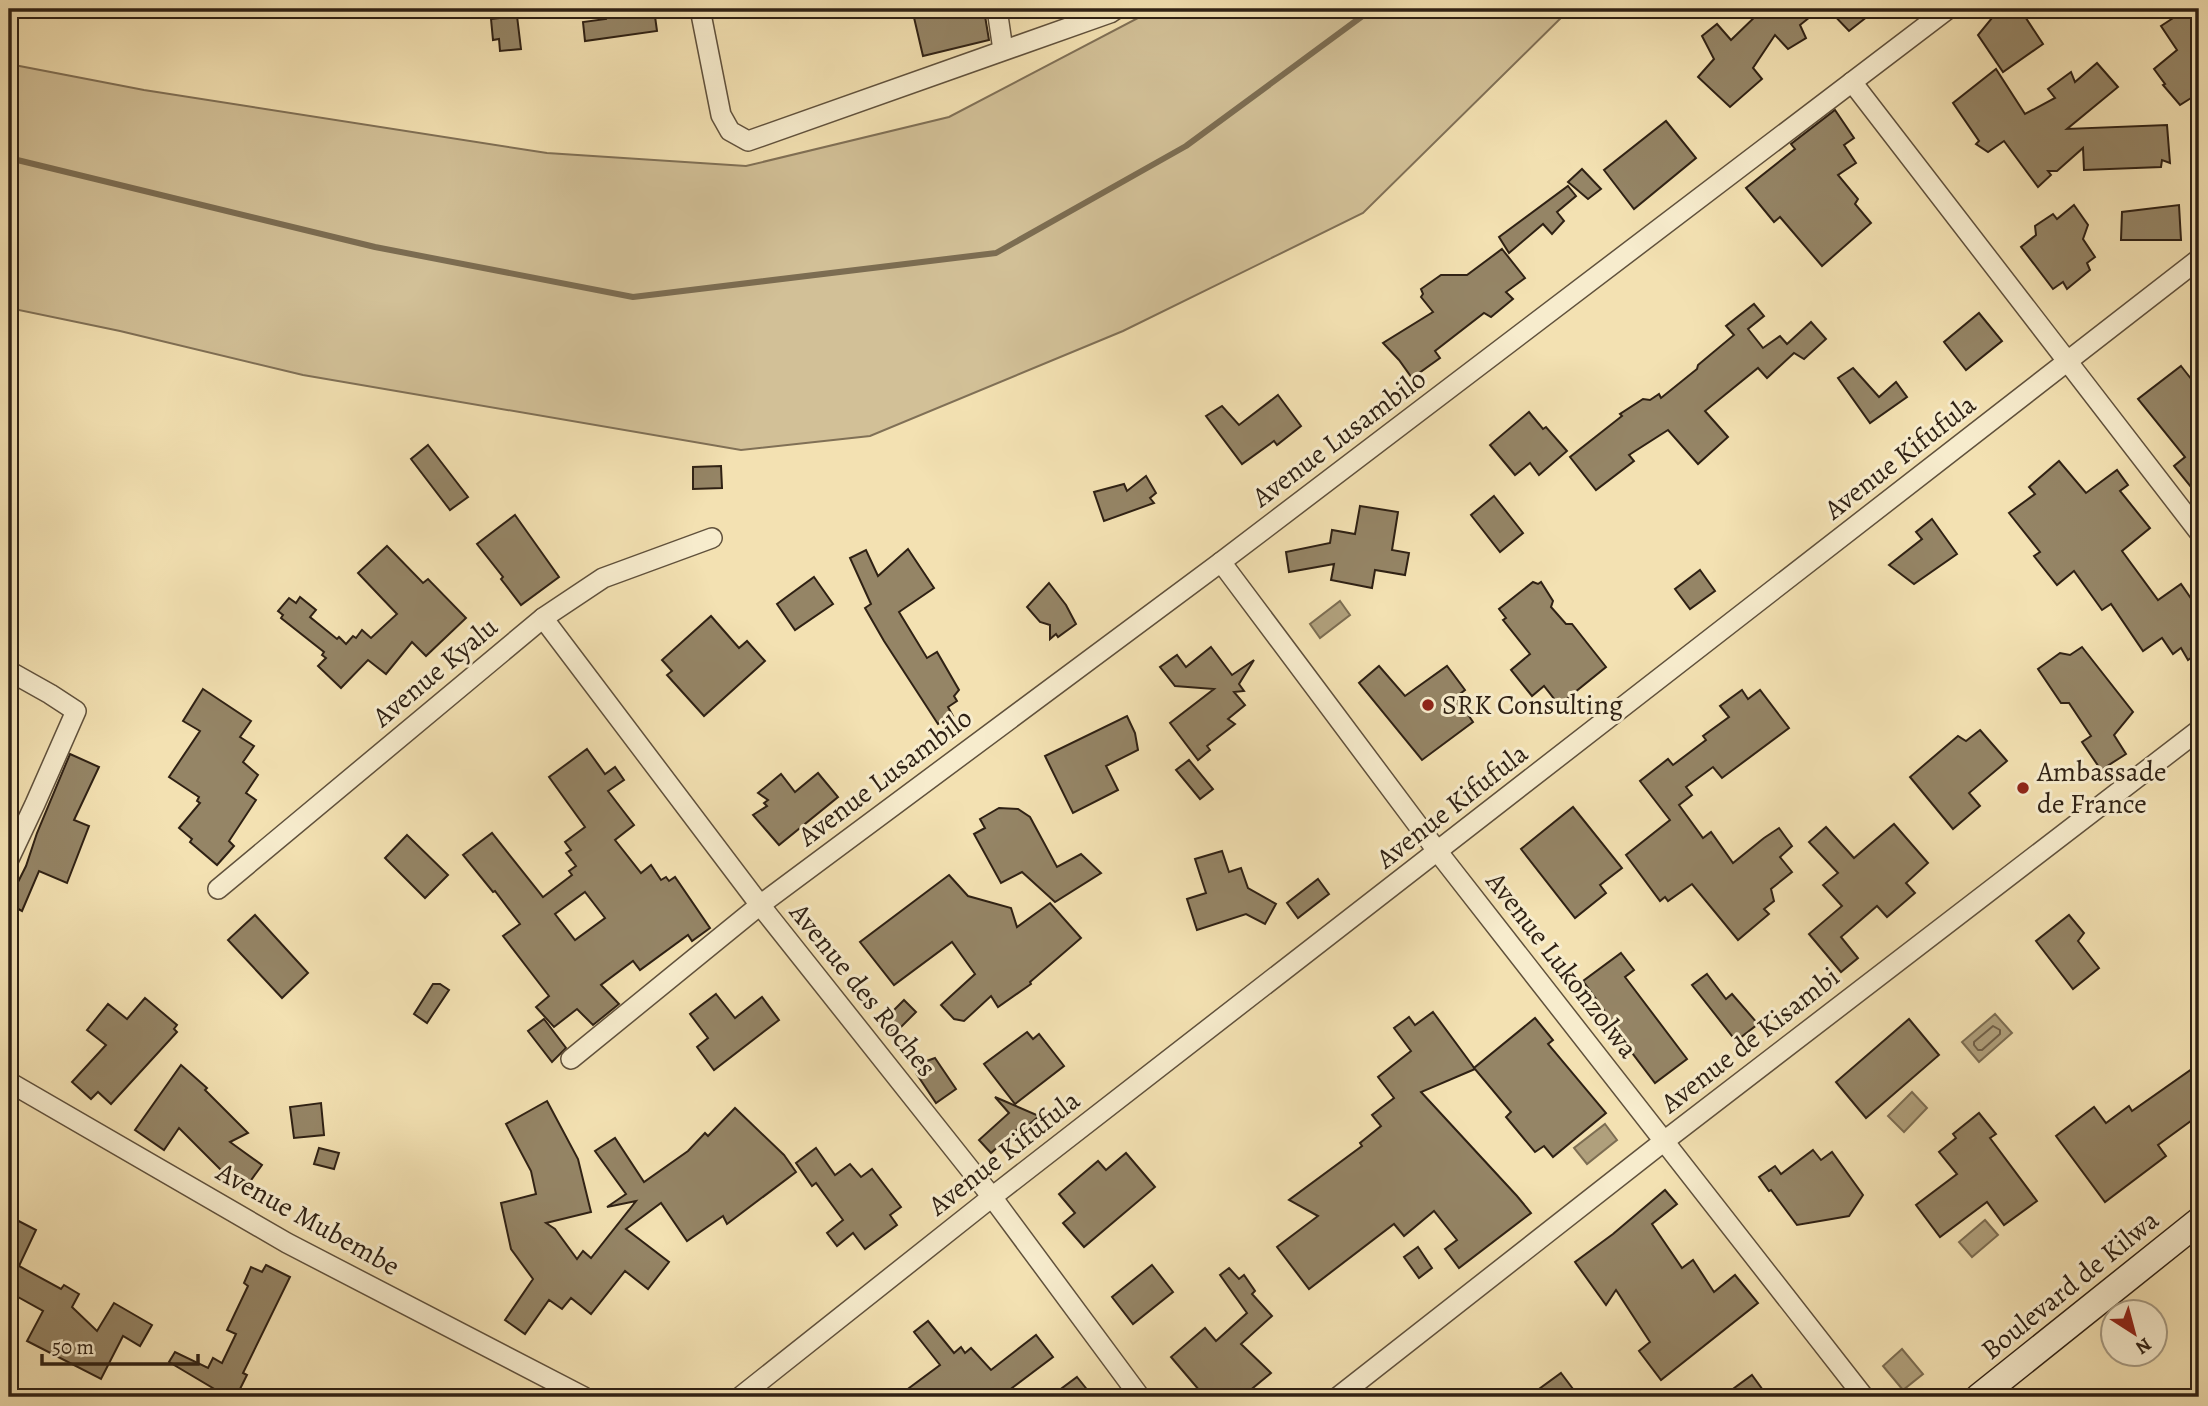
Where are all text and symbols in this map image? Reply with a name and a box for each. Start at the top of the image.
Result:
street label: Avenue Lusambilo [1243,360,1434,517]
street label: Avenue Kifufula [1815,386,1984,529]
street label: Avenue Kyalu [364,608,506,736]
place label: SRK Consulting [1442,686,1623,724]
marker: SRK Consulting [1420,697,1436,713]
street label: Avenue Lusambilo [789,699,980,856]
street label: Avenue Kifufula [1367,735,1536,878]
place label: Ambassade de France [2036,753,2167,823]
marker: Ambassade de France [2015,780,2031,796]
street label: Avenue Lukonzolwa [1477,863,1647,1066]
street label: Avenue des Roches [780,894,945,1085]
street label: Avenue de Kisambi [1652,958,1847,1122]
street label: Avenue Kifufula [919,1082,1088,1225]
street label: Avenue Mubembe [209,1152,406,1285]
street label: Boulevard de Kilwa [1973,1201,2167,1369]
north arrow [2100,1298,2170,1368]
scale bar [42,1322,198,1366]
text: N [2130,1331,2157,1361]
text: 50 m [52,1333,94,1361]

